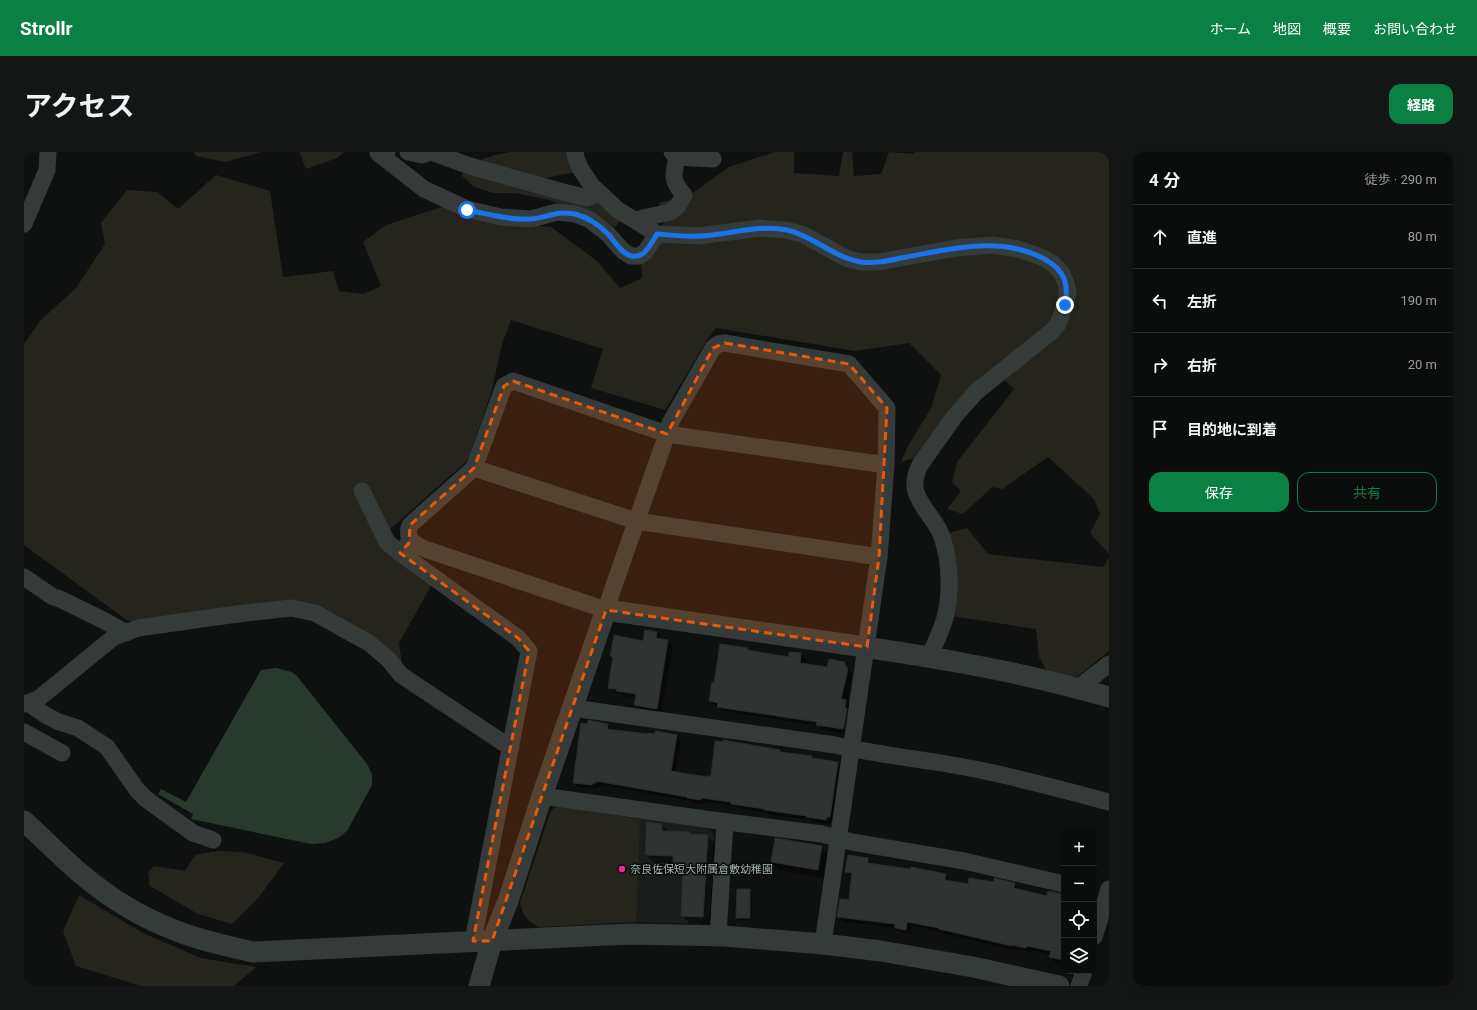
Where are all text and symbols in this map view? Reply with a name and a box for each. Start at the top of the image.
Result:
text: Strollr [20,17,73,40]
text: ホーム [1209,21,1251,37]
text: 地図 [1273,21,1301,37]
text: 概要 [1323,21,1351,37]
text: お問い合わせ [1373,21,1457,37]
button: 経路 [1389,84,1453,124]
text: アクセス [24,90,135,123]
text: 4 分 [1149,170,1180,190]
text: 徒歩 · 290 m [1365,172,1437,187]
route start [458,201,476,219]
icon: ahead [1149,226,1171,248]
text: 直進 [1187,229,1217,247]
text: 80 m [1408,229,1437,244]
icon: left [1149,290,1171,312]
text: 左折 [1187,293,1217,311]
text: 190 m [1400,293,1437,308]
route end [1056,296,1074,314]
icon: right [1149,354,1171,376]
text: 右折 [1187,357,1217,375]
text: 20 m [1408,357,1437,372]
icon: arrive [1149,418,1171,440]
text: 目的地に到着 [1187,421,1277,439]
button: 保存 [1149,472,1289,512]
button: 共有 [1297,472,1437,512]
map controls [1061,830,1097,974]
button: + [1061,830,1097,866]
place label: 奈良佐保短大附属倉敷幼稚園 [630,863,773,876]
marker: 奈良佐保短大附属倉敷幼稚園 [617,864,627,874]
button: − [1061,866,1097,902]
button: locate [1061,902,1097,938]
button: layers [1061,938,1097,974]

